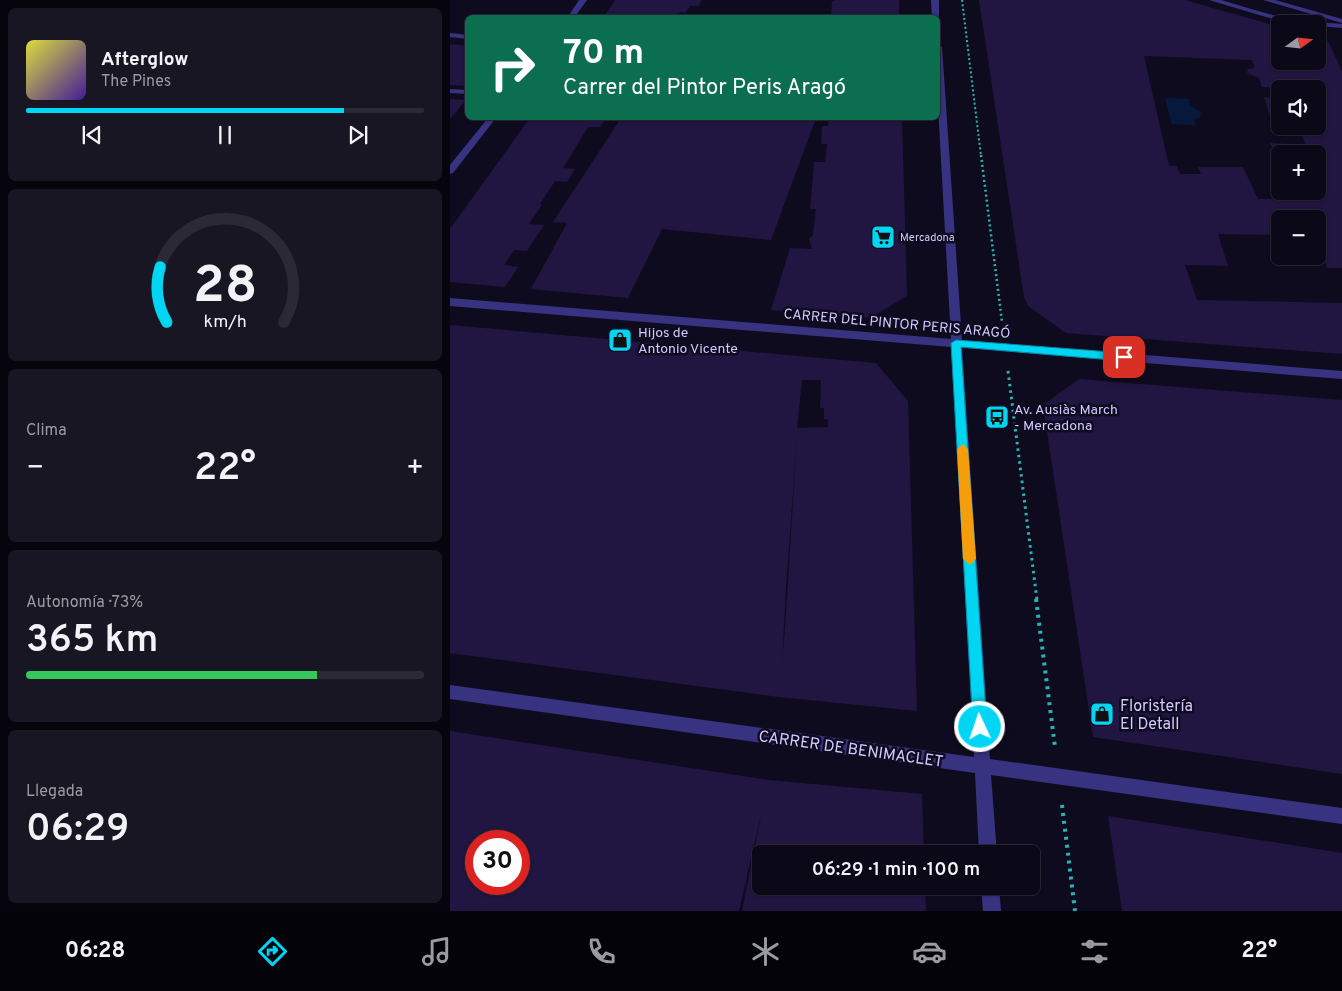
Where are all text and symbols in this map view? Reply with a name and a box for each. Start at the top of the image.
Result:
north arrow [1271,15,1326,70]
map controls [1271,15,1326,265]
text: 70 m [563,32,644,76]
icon: right [480,35,545,100]
text: Afterglow [101,48,189,72]
text: The Pines [101,72,171,92]
text: Carrer del Pintor Peris Aragó [563,75,846,102]
button: sound [1271,80,1326,135]
icon: previous [78,121,106,149]
icon: pause [211,121,239,149]
icon: next [344,121,372,149]
button: + [1271,145,1326,200]
button: − [1271,210,1326,265]
supermarket icon: Mercadona [870,224,896,250]
place label: Mercadona [900,231,955,245]
text: 28 [193,255,257,321]
street label: CARRER DEL PINTOR PERIS ARAGÓ [783,305,1011,343]
text: km/h [203,311,247,334]
place label: Hijos de Antonio Vicente [638,325,738,358]
shop icon: Hijos de Antonio Vicente [607,327,633,353]
pin [1103,336,1145,378]
icon: arrive [1110,343,1138,371]
place label: Av. Ausiàs March - Mercadona [1014,402,1118,435]
bus stop icon: Av. Ausiàs March - Mercadona [984,404,1010,430]
text: Clima [26,421,67,441]
text: 22° [194,445,256,494]
text: − [26,451,44,487]
text: + [406,451,424,487]
text: Autonomía · 73% [26,593,143,613]
text: 365 km [26,617,159,666]
place label: Floristería El Detall [1120,697,1193,735]
position arrow [953,700,1005,752]
shop icon: Floristería El Detall [1089,701,1115,727]
street label: CARRER DE BENIMACLET [757,727,944,773]
text: Llegada [26,782,83,802]
text: 06:29 [26,806,129,855]
speed limit sign: 30 [465,830,530,895]
text: 06:29 · 1 min · 100 m [812,858,980,882]
icon: directions [255,934,290,969]
icon: music [419,934,454,969]
icon: phone [584,934,619,969]
icon: climate [748,934,783,969]
icon: car [912,934,947,969]
icon: filters [1077,934,1112,969]
text: 06:28 [65,938,125,965]
text: 22° [1241,938,1277,965]

